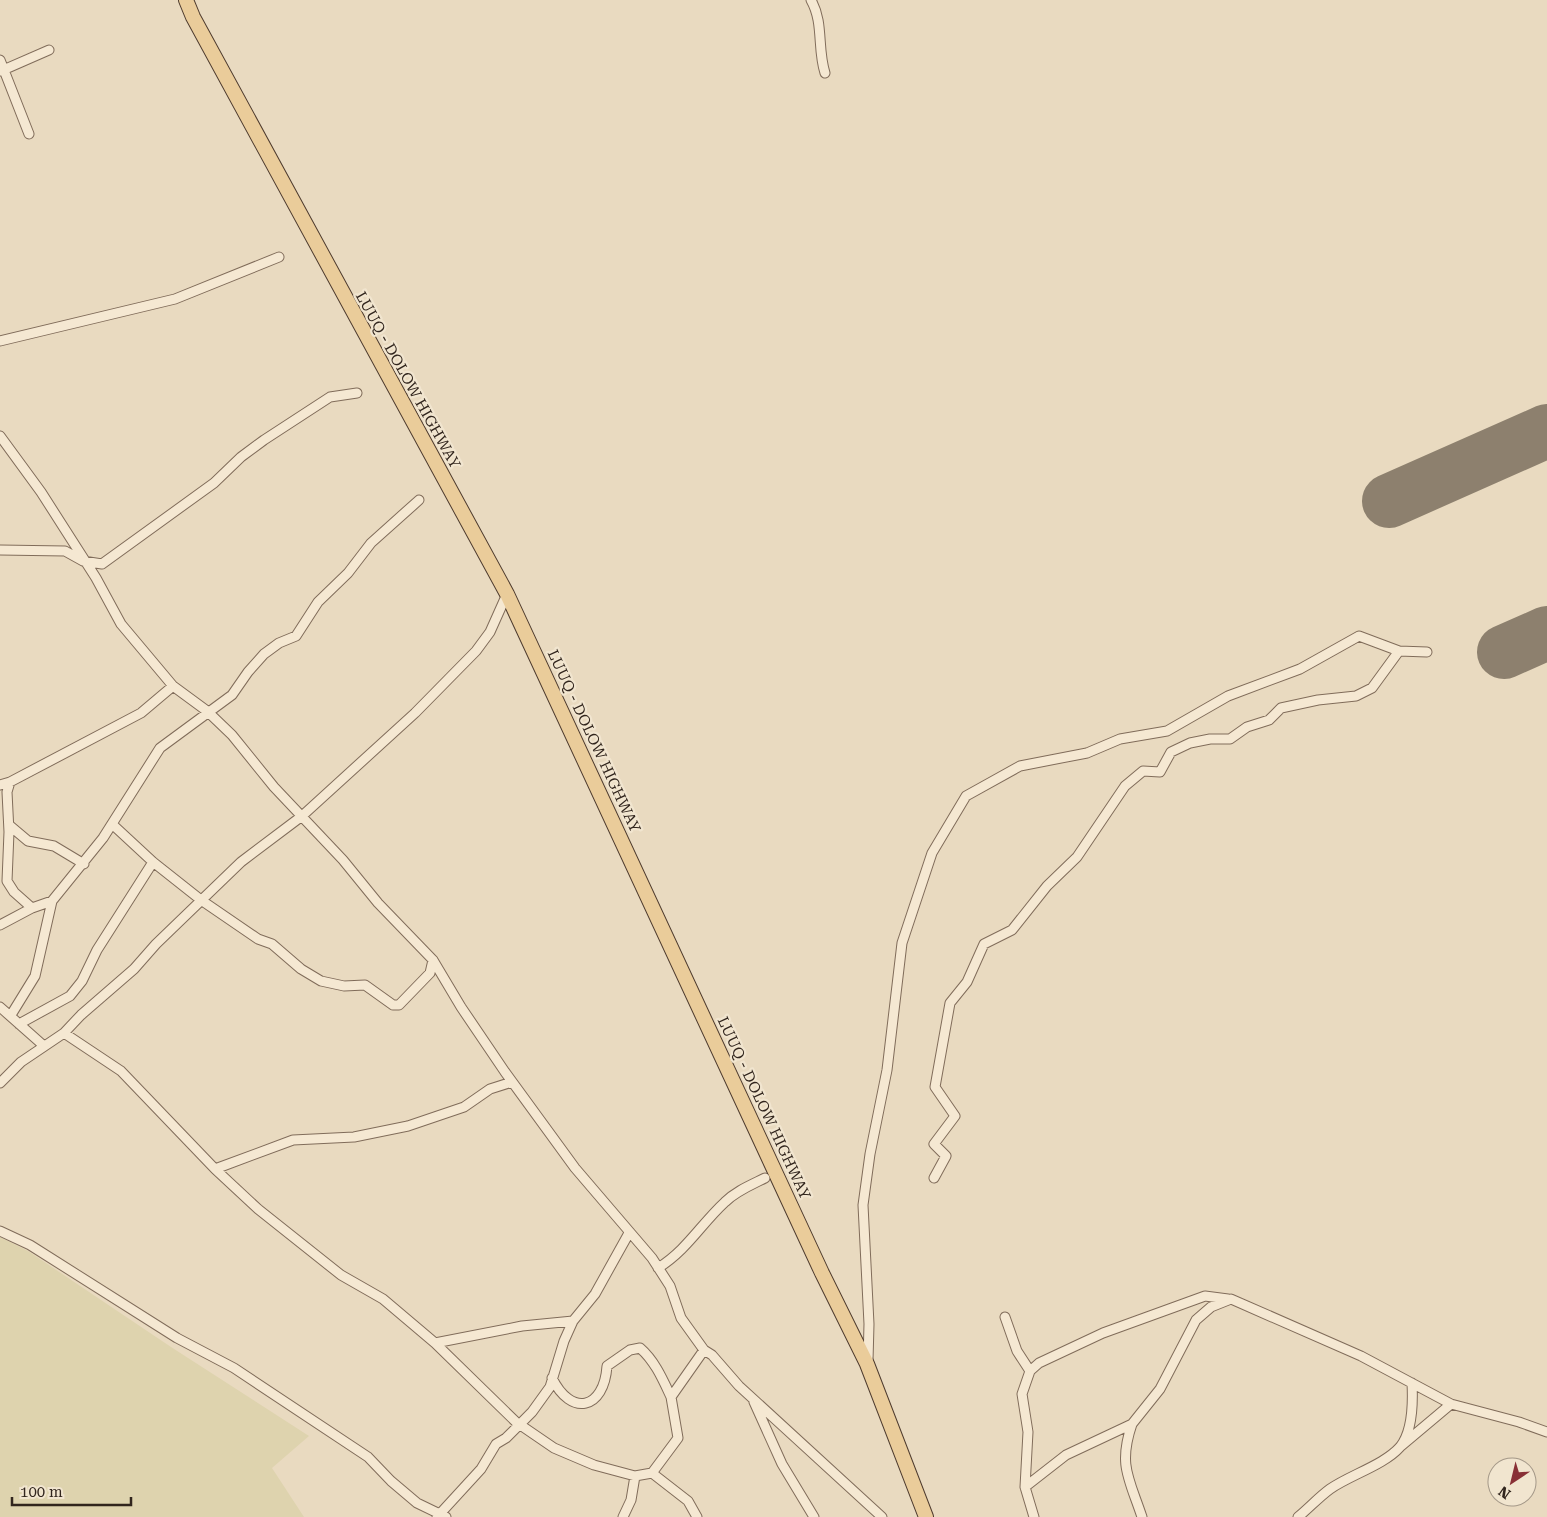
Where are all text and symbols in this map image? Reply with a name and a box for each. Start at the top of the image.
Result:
street label: LUUQ - DOLOW HIGHWAY [352,288,465,472]
street label: LUUQ - DOLOW HIGHWAY [544,647,645,836]
street label: LUUQ - DOLOW HIGHWAY [714,1014,815,1203]
north arrow [1487,1457,1537,1507]
scale bar [12,1474,131,1506]
text: 100 m [20,1483,63,1501]
text: N [1495,1483,1514,1502]

